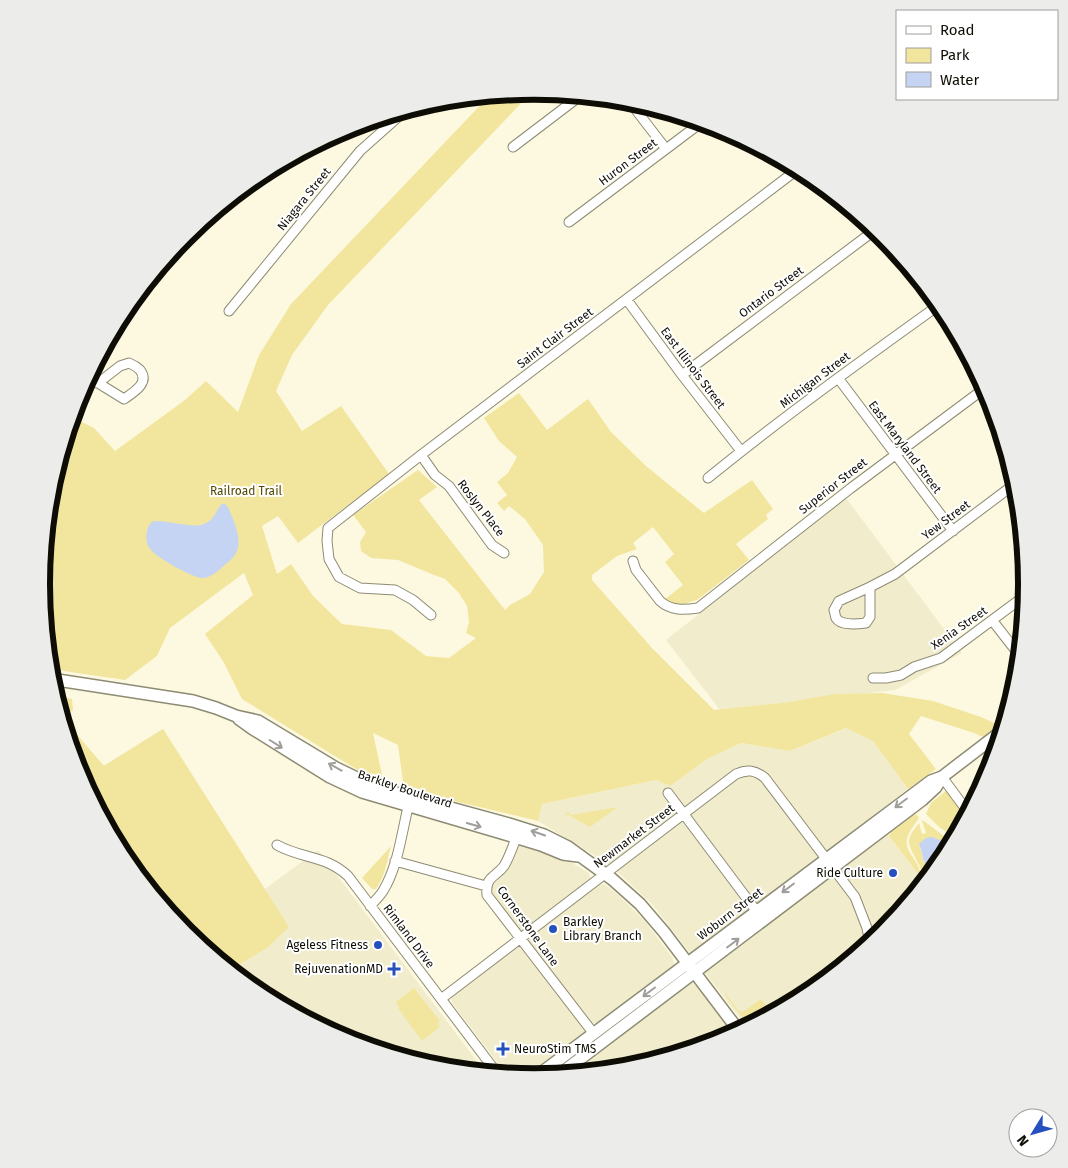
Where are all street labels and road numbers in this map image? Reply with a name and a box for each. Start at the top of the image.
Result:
street label: Huron Street [596,135,660,188]
street label: Niagara Street [274,164,334,233]
street label: Ontario Street [736,263,806,321]
street label: Saint Clair Street [514,305,596,371]
street label: East Illinois Street [658,324,729,412]
street label: Michigan Street [777,349,853,411]
street label: East Maryland Street [866,398,945,497]
street label: Superior Street [796,455,870,517]
street label: Roslyn Place [455,477,507,539]
street label: Yew Street [919,497,973,543]
street label: Xenia Street [928,603,990,653]
street label: Barkley Boulevard [356,767,454,811]
street label: Newmarket Street [591,801,678,871]
street label: Cornerstone Lane [494,883,562,969]
street label: Woburn Street [695,884,766,943]
street label: Rimland Drive [380,901,438,971]

